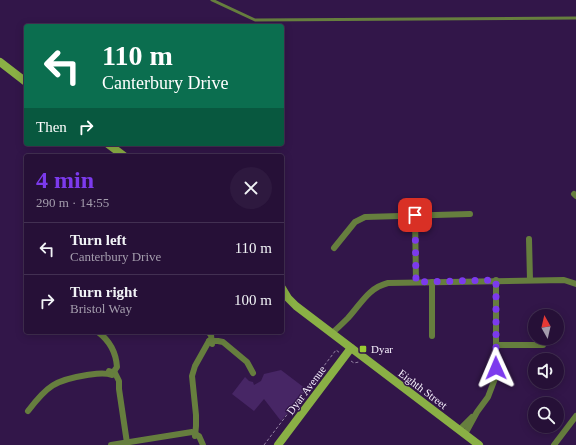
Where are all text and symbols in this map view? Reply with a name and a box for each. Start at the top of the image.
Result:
icon: left [36,40,88,92]
text: 110 m [102,40,173,71]
text: Canterbury Drive [102,73,228,93]
icon: right [75,116,97,138]
text: Then [36,119,67,135]
text: 4 min [36,167,94,193]
button: close [230,167,272,209]
text: 290 m · 14:55 [36,195,109,210]
pin [398,198,432,232]
icon: arrive [404,204,426,226]
text: Turn left [70,232,127,248]
icon: left [36,238,58,260]
text: 110 m [235,240,272,256]
text: Canterbury Drive [70,249,161,264]
text: Turn right [70,284,137,300]
icon: right [36,290,58,312]
text: 100 m [234,292,272,308]
text: Bristol Way [70,301,132,316]
north arrow [528,309,564,345]
map controls [528,309,564,433]
place label: Dyar [371,343,393,355]
marker: Dyar [358,344,368,354]
position arrow [475,347,517,389]
button: sound [528,353,564,389]
street label: Dyar Avenue [284,363,328,417]
street label: Eighth Street [396,367,450,411]
button: search [528,397,564,433]

